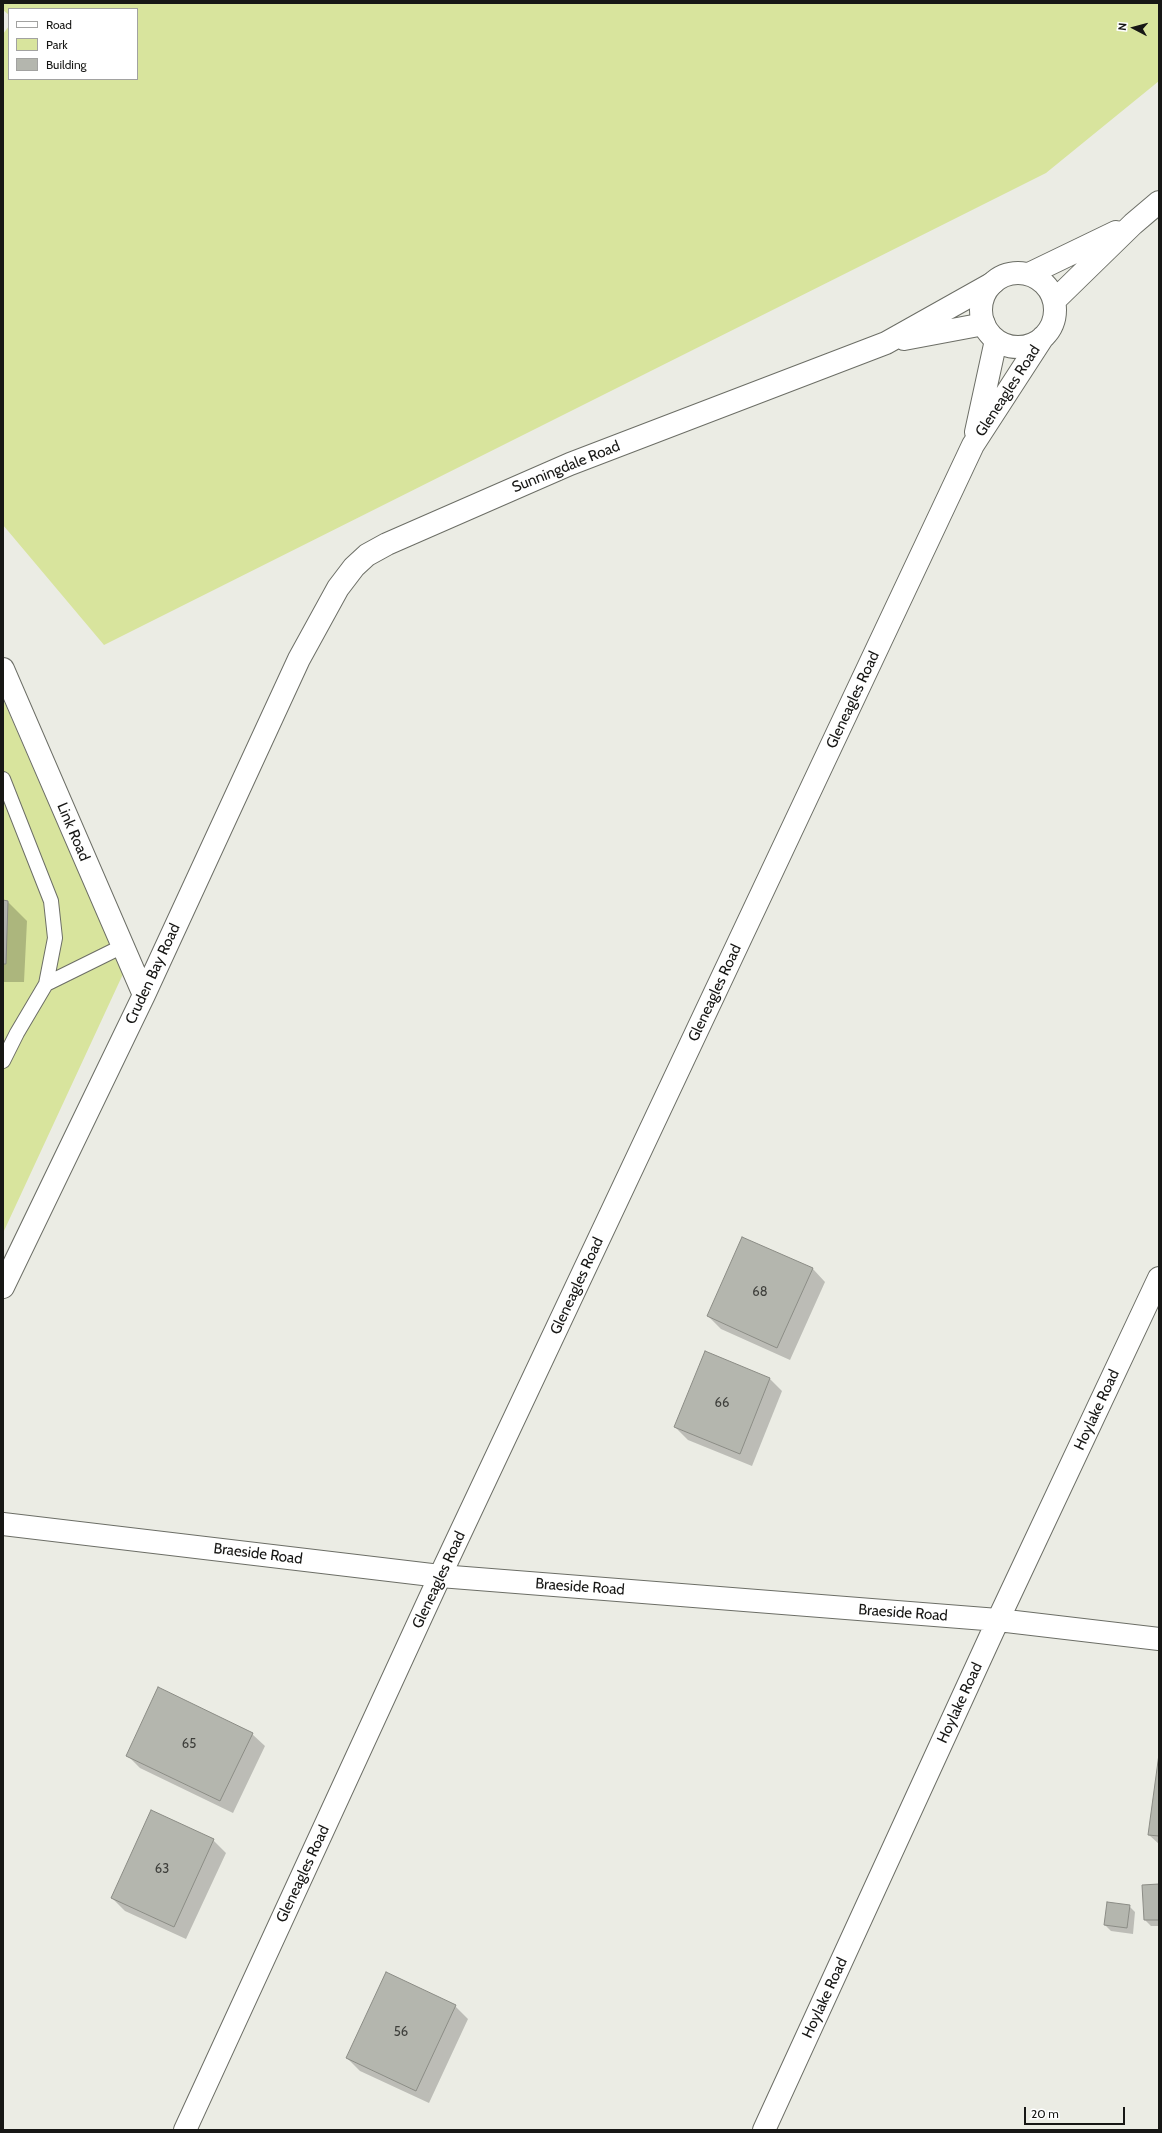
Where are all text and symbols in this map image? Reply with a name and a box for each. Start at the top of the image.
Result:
legend [8,8,138,80]
north arrow [1114,8,1154,48]
text: Road [46,17,72,32]
text: N [1115,22,1129,31]
text: Park [46,37,68,52]
text: Building [46,57,87,72]
street label: Gleneagles Road [972,342,1044,440]
street label: Sunningdale Road [509,437,623,497]
street label: Gleneagles Road [823,649,883,751]
street label: Link Road [53,800,93,864]
street label: Cruden Bay Road [122,921,184,1027]
street label: Gleneagles Road [685,942,745,1044]
street label: Gleneagles Road [547,1235,607,1337]
house number: 68 [752,1284,768,1300]
street label: Hoylake Road [1071,1367,1123,1453]
house number: 66 [715,1395,729,1411]
street label: Gleneagles Road [409,1529,469,1631]
street label: Braeside Road [212,1540,304,1568]
street label: Braeside Road [535,1575,625,1599]
street label: Braeside Road [858,1601,948,1625]
street label: Hoylake Road [934,1660,986,1746]
house number: 65 [182,1736,196,1752]
street label: Gleneagles Road [273,1823,333,1925]
house number: 63 [155,1861,169,1877]
street label: Hoylake Road [799,1955,851,2041]
house number: 56 [394,2024,408,2040]
scale bar [1026,2099,1127,2125]
text: 20 m [1031,2106,1059,2121]

